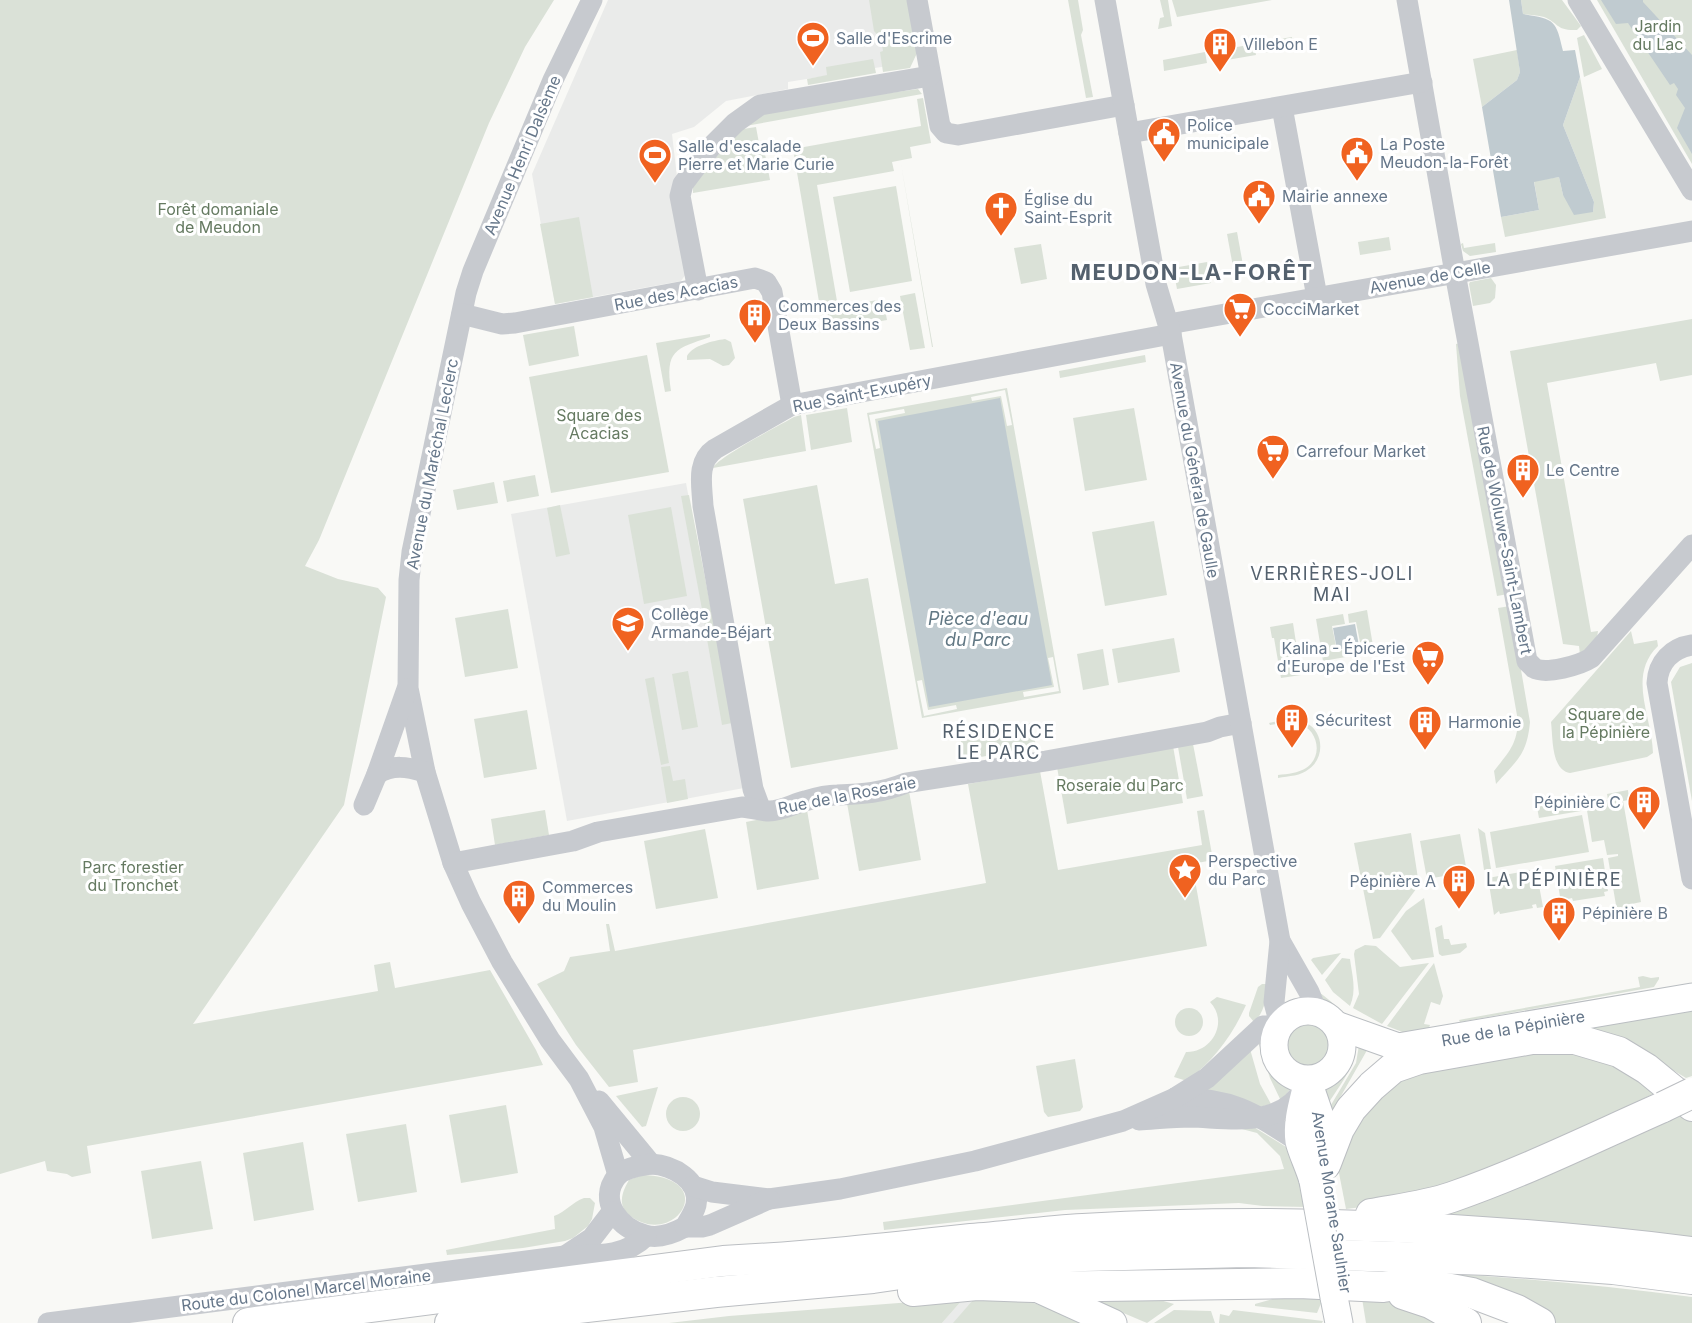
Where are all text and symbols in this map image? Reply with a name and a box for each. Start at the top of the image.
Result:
park label: Jardin du Lac [1633,16,1683,54]
sports icon: Salle d'Escrime [795,20,831,67]
building icon: Villebon E [1202,26,1238,73]
place label: Salle d'Escrime [836,28,952,48]
place label: Villebon E [1243,34,1318,54]
street label: Avenue Henri Dalsème [479,72,565,238]
place label: Police municipale [1187,115,1269,153]
public building icon: Police municipale [1146,116,1182,163]
place label: La Poste Meudon-la-Forêt [1380,134,1508,172]
public building icon: La Poste Meudon-la-Forêt [1339,135,1375,182]
place label: Salle d'escalade Pierre et Marie Curie [678,136,834,174]
sports icon: Salle d'escalade Pierre et Marie Curie [637,137,673,184]
public building icon: Mairie annexe [1241,178,1277,225]
place label: Mairie annexe [1282,186,1388,206]
place label: Église du Saint-Esprit [1024,189,1112,227]
church icon: Église du Saint-Esprit [983,190,1019,237]
park label: Forêt domaniale de Meudon [157,199,279,237]
street label: Avenue de Celle [1368,257,1492,297]
district label: MEUDON-LA-FORÊT [1070,259,1314,285]
street label: Rue des Acacias [613,271,739,315]
supermarket icon: CocciMarket [1222,291,1258,338]
place label: Commerces des Deux Bassins [778,296,901,334]
building icon: Commerces des Deux Bassins [737,297,773,344]
place label: CocciMarket [1263,299,1359,319]
street label: Avenue du Maréchal Leclerc [402,357,462,571]
street label: Avenue du Général de Gaulle [1166,360,1224,580]
street label: Rue Saint-Exupéry [791,370,933,416]
park label: Square des Acacias [556,405,642,443]
street label: Rue de Woluwe-Saint-Lambert [1473,424,1537,656]
supermarket icon: Carrefour Market [1255,433,1291,480]
place label: Carrefour Market [1296,441,1426,461]
building icon: Le Centre [1505,452,1541,499]
place label: Le Centre [1546,460,1620,480]
district label: VERRIÈRES-JOLI MAI [1250,562,1414,605]
place label: Collège Armande-Béjart [651,604,771,642]
school or university icon: Collège Armande-Béjart [610,605,646,652]
water label: Pièce d'eau du Parc [928,608,1028,650]
place label: Kalina - Épicerie d'Europe de l'Est [1277,638,1405,676]
supermarket icon: Kalina - Épicerie d'Europe de l'Est [1410,639,1446,686]
building icon: Sécuritest [1274,702,1310,749]
building icon: Harmonie [1407,704,1443,751]
park label: Square de la Pépinière [1562,704,1650,742]
place label: Sécuritest [1315,710,1391,730]
place label: Harmonie [1448,712,1521,732]
district label: RÉSIDENCE LE PARC [942,720,1056,763]
street label: Rue de la Roseraie [776,772,918,818]
park label: Roseraie du Parc [1056,775,1184,795]
building icon: Pépinière C [1626,784,1662,831]
place label: Pépinière C [1534,792,1621,812]
place label: Perspective du Parc [1208,851,1297,889]
place icon: Perspective du Parc [1167,852,1203,899]
park label: Parc forestier du Tronchet [82,857,184,895]
building icon: Pépinière A [1441,863,1477,910]
district label: LA PÉPINIÈRE [1486,868,1622,890]
place label: Pépinière A [1350,871,1436,891]
place label: Commerces du Moulin [542,877,633,915]
building icon: Commerces du Moulin [501,878,537,925]
building icon: Pépinière B [1541,895,1577,942]
place label: Pépinière B [1582,903,1668,923]
street label: Rue de la Pépinière [1440,1006,1586,1050]
street label: Avenue Morane Saulnier [1308,1109,1356,1295]
street label: Route du Colonel Marcel Moraine [180,1265,432,1315]

